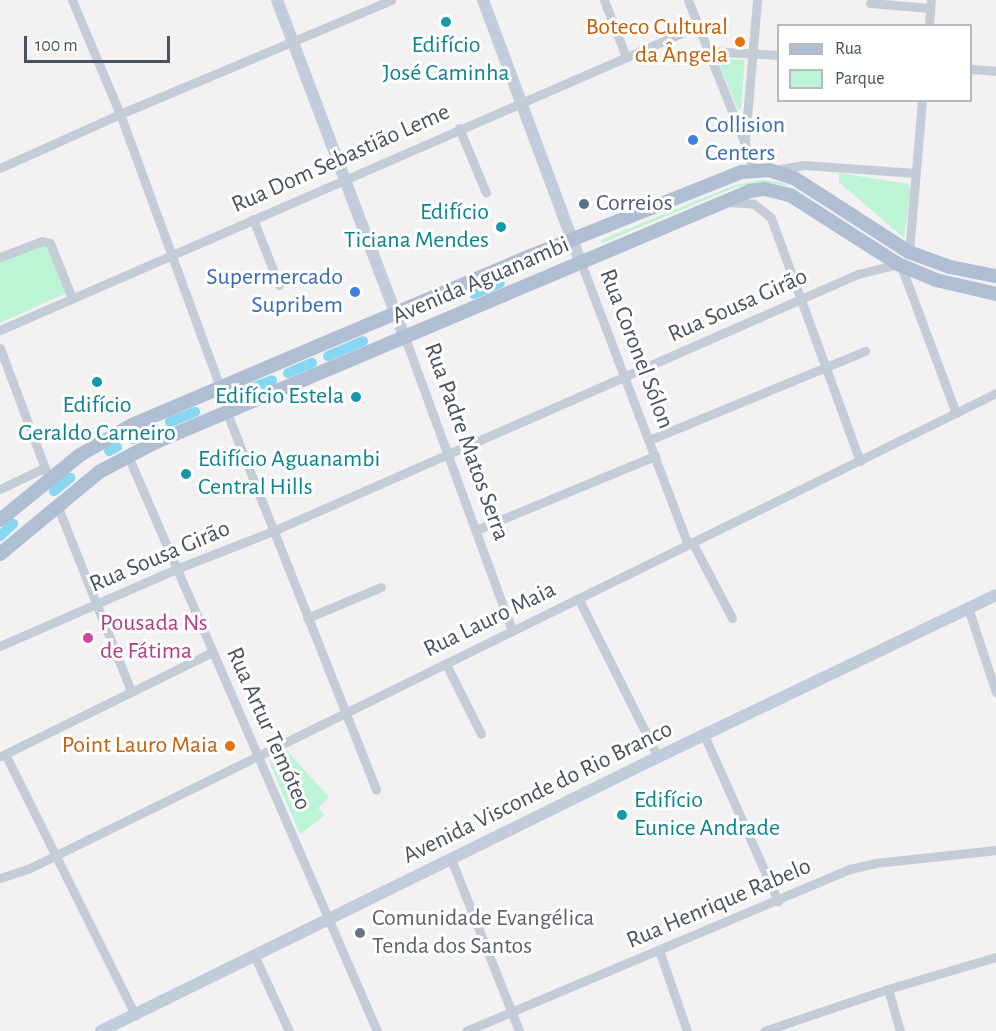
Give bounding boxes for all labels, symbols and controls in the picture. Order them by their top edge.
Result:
place label: Boteco Cultural da Ângela [586,14,728,70]
marker: Edifício José Caminha [439,15,453,29]
scale bar [27,24,172,62]
legend [777,24,972,102]
place label: Edifício José Caminha [383,32,509,88]
marker: Boteco Cultural da Ângela [733,35,747,49]
text: 100 m [35,37,78,55]
text: Rua [835,40,862,58]
text: Parque [835,70,884,88]
street label: Rua Dom Sebastião Leme [227,98,455,220]
place label: Collision Centers [705,112,785,168]
marker: Collision Centers [686,133,700,147]
place label: Correios [596,190,673,218]
marker: Correios [577,197,591,211]
place label: Edifício Ticiana Mendes [344,199,489,255]
marker: Edifício Ticiana Mendes [494,220,508,234]
street label: Avenida Aguanambi [388,231,574,331]
street label: Rua Sousa Girão [664,262,812,350]
place label: Supermercado Supribem [206,264,343,320]
street label: Rua Coronel Sólon [592,265,680,433]
marker: Supermercado Supribem [348,285,362,299]
street label: Rua Padre Matos Serra [417,339,515,545]
marker: Edifício Geraldo Carneiro [90,375,104,389]
place label: Edifício Estela [215,383,344,411]
marker: Edifício Estela [349,390,363,404]
place label: Edifício Geraldo Carneiro [18,392,176,448]
place label: Edifício Aguanambi Central Hills [198,446,380,502]
marker: Edifício Aguanambi Central Hills [179,467,193,481]
street label: Rua Sousa Girão [86,515,234,599]
street label: Rua Lauro Maia [419,576,561,664]
place label: Pousada Ns de Fátima [100,610,208,666]
marker: Pousada Ns de Fátima [81,631,95,645]
street label: Rua Artur Temóteo [219,643,317,815]
street label: Avenida Visconde do Rio Branco [399,715,677,871]
place label: Point Lauro Maia [62,732,218,760]
marker: Point Lauro Maia [223,739,237,753]
place label: Edifício Eunice Andrade [634,787,780,843]
marker: Edifício Eunice Andrade [615,808,629,822]
street label: Rua Henrique Rabelo [623,852,815,956]
place label: Comunidade Evangélica Tenda dos Santos [372,905,594,961]
marker: Comunidade Evangélica Tenda dos Santos [353,926,367,940]

